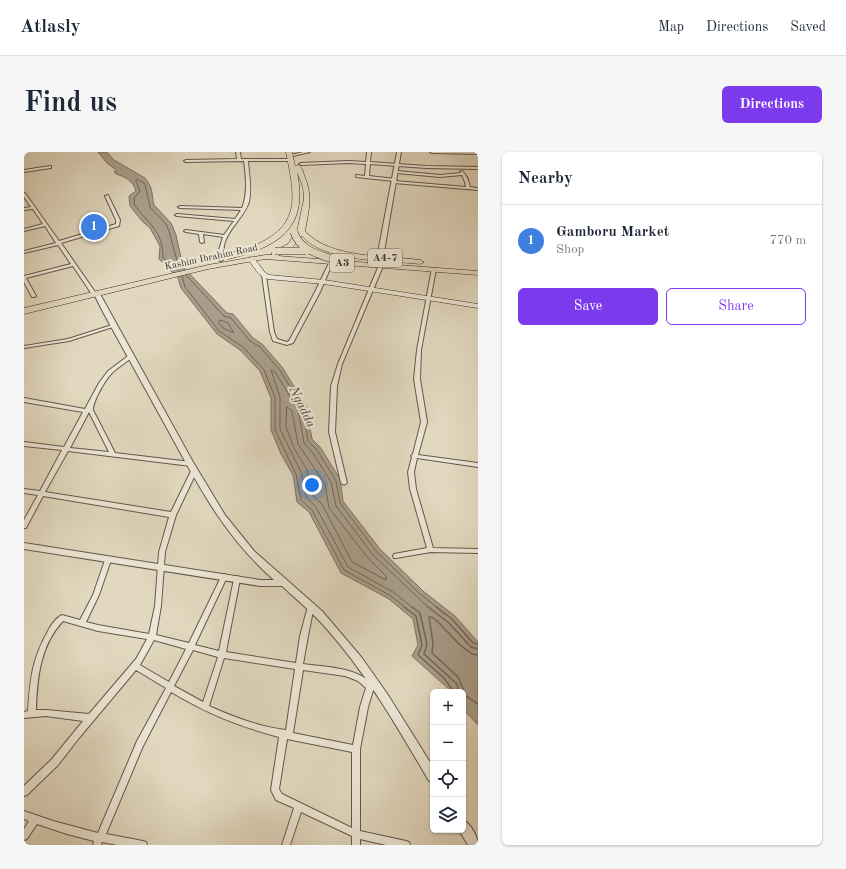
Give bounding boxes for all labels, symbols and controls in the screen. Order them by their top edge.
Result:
text: Atlasly [20,18,81,37]
text: Map [658,20,684,34]
text: Directions [706,20,768,34]
text: Saved [790,20,826,34]
button: Directions [722,86,822,123]
text: Find us [24,90,117,118]
text: Nearby [518,170,573,187]
pin: 1 [81,212,107,242]
text: Gamboru Market [556,225,669,240]
text: 1 [527,234,535,247]
text: 770 m [769,234,806,247]
street label: Kashim Ibrahim Road [164,242,258,272]
text: Shop [556,243,584,256]
road number: A4-7 [368,249,402,267]
road number: A3 [330,254,354,272]
button: Save [518,288,658,325]
button: Share [666,288,806,325]
water label: Ngadda [286,383,318,430]
your location [302,475,322,495]
map controls [430,689,466,833]
button: + [430,689,466,725]
button: − [430,725,466,761]
button: locate [430,761,466,797]
button: layers [430,797,466,833]

